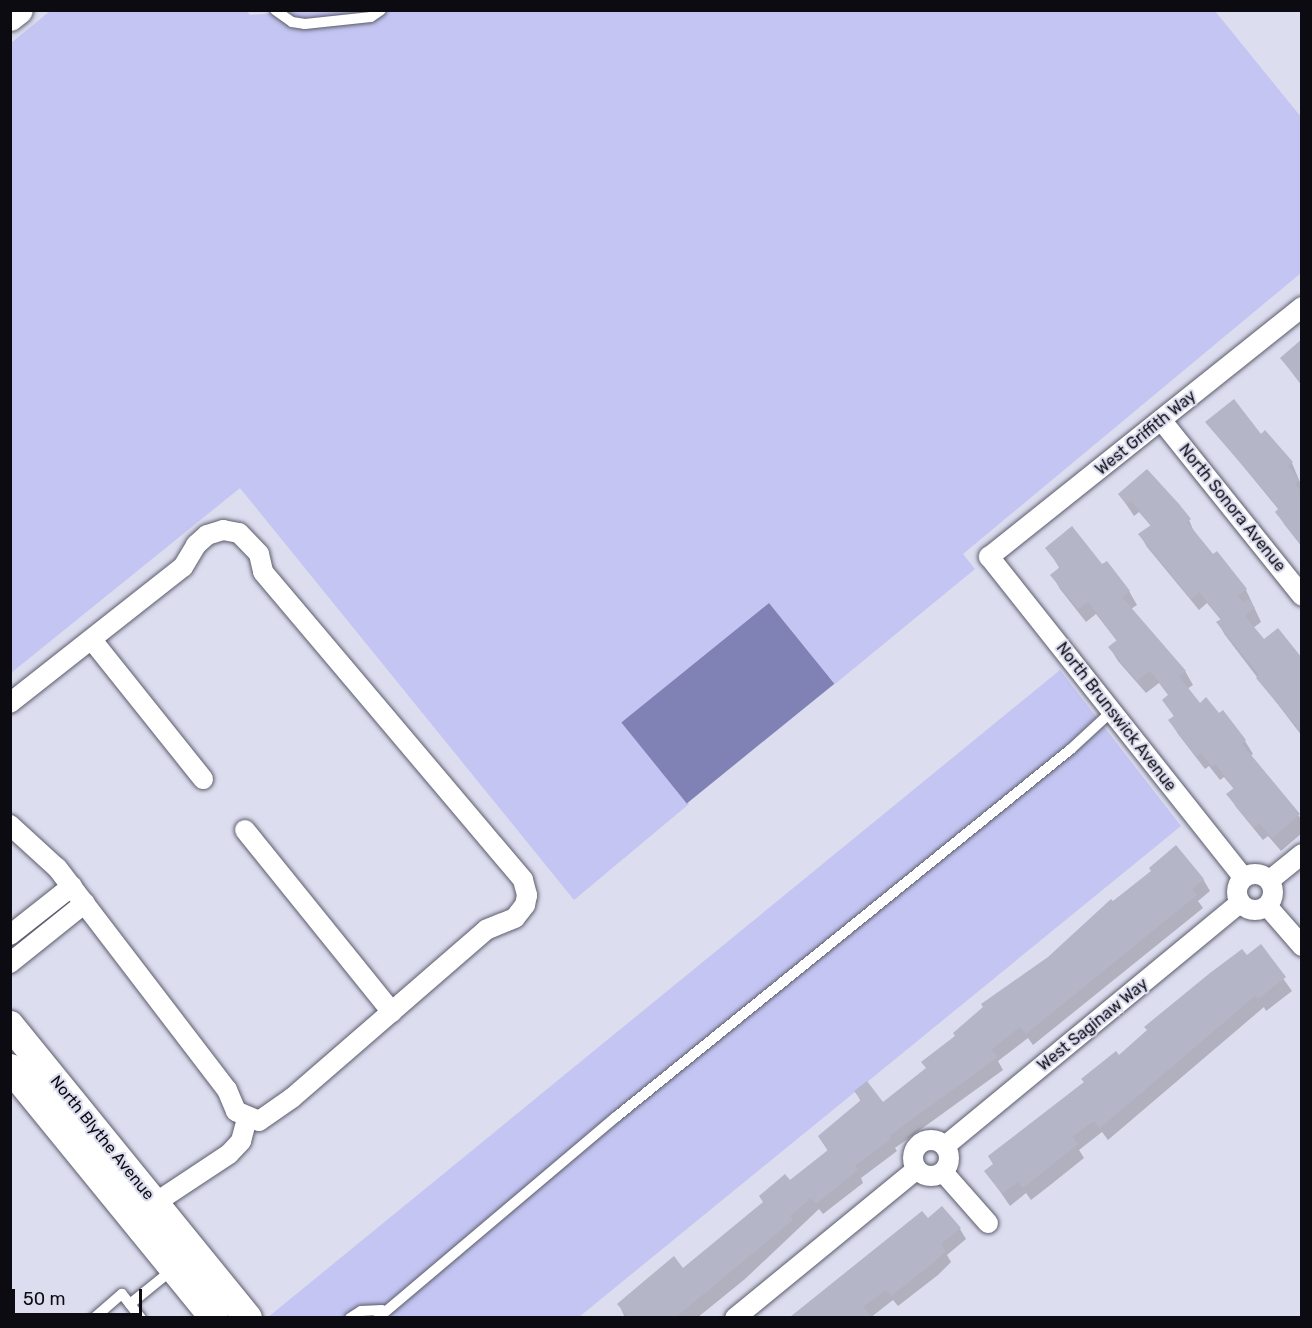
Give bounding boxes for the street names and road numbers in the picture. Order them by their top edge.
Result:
street label: West Griffith Way [1092,386,1200,480]
street label: North Sonora Avenue [1174,440,1290,576]
street label: North Brunswick Avenue [1052,639,1180,795]
street label: West Saginaw Way [1034,974,1152,1076]
street label: North Blythe Avenue [46,1072,158,1204]

